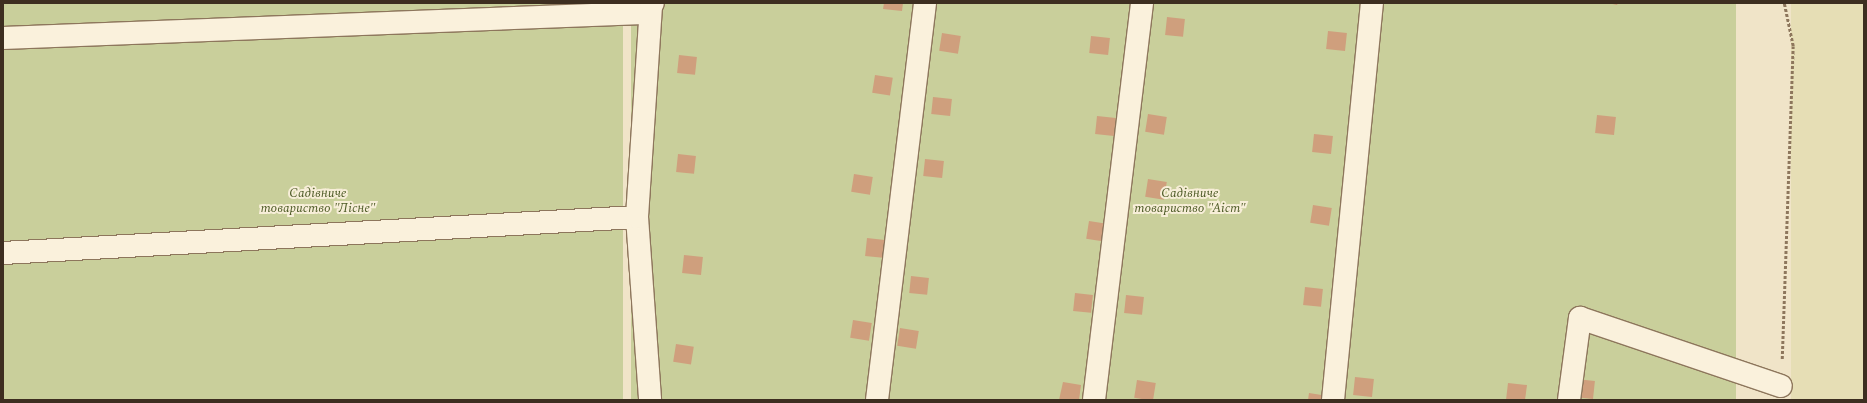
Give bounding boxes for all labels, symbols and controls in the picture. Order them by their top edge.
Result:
park label: Садівниче товариство "Лісне" [261,186,375,217]
park label: Садівниче товариство "Аіст" [1135,186,1245,217]

